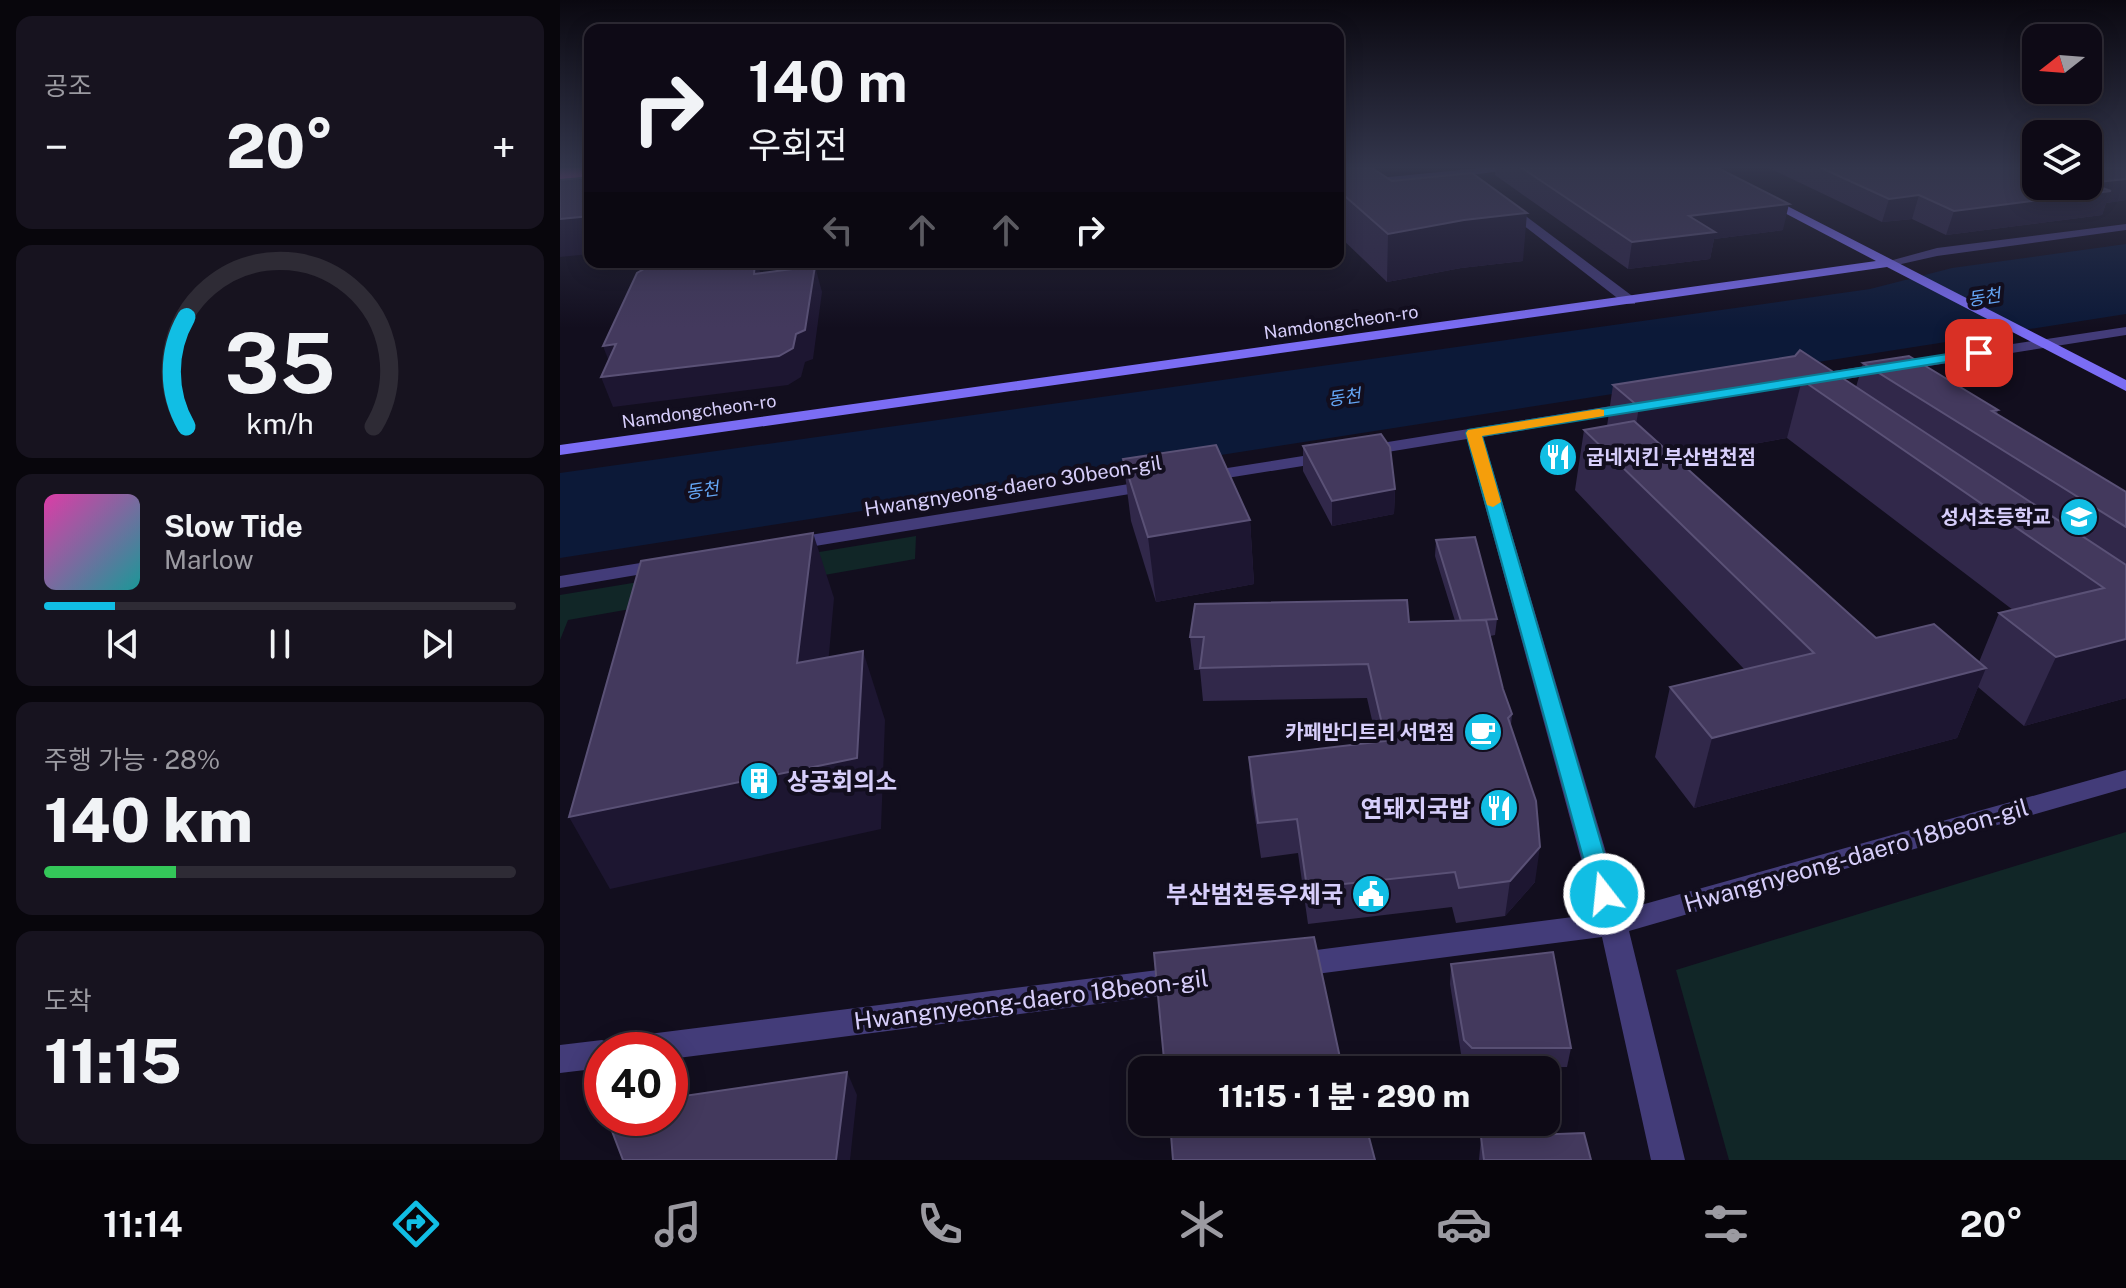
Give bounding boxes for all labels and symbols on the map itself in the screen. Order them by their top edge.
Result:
north arrow [2022,24,2102,104]
water label: 동천 [1966,284,2004,310]
street label: Namdongcheon-ro [1262,301,1420,343]
pin [1945,319,2013,387]
water label: 동천 [1326,384,1364,410]
street label: Namdongcheon-ro [620,390,778,432]
restaurant icon: 굽네치킨 부산범천점 [1537,436,1579,478]
place label: 굽네치킨 부산범천점 [1586,445,1756,469]
street label: Hwangnyeong-daero 30beon-gil [863,451,1163,521]
water label: 동천 [684,477,722,503]
school or university icon: 성서초등학교 [2058,496,2100,538]
place label: 성서초등학교 [1941,505,2051,529]
cafe icon: 카페반디트리 서면점 [1462,711,1504,753]
place label: 카페반디트리 서면점 [1285,720,1455,744]
building icon: 상공회의소 [738,760,780,802]
place label: 상공회의소 [787,767,897,795]
restaurant icon: 연돼지국밥 [1478,787,1520,829]
street label: Hwangnyeong-daero 18beon-gil [1681,792,2031,918]
place label: 연돼지국밥 [1361,794,1471,822]
position arrow [1562,852,1646,936]
public building icon: 부산범천동우체국 [1350,873,1392,915]
place label: 부산범천동우체국 [1166,880,1343,908]
street label: Hwangnyeong-daero 18beon-gil [852,963,1210,1035]
speed limit sign: 40 [584,1032,688,1136]

